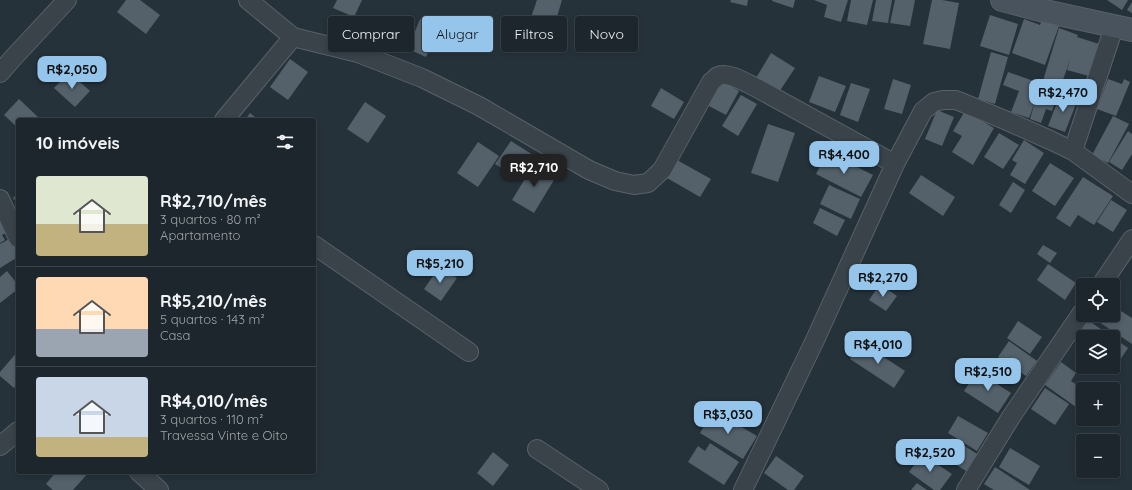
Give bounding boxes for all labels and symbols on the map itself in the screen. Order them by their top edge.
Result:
pin: R$2,050 [35,56,109,90]
pin: R$2,470 [1026,79,1100,113]
pin: R$4,400 [807,141,881,175]
pin: R$2,710 [497,154,571,188]
pin: R$5,210 [403,250,477,284]
pin: R$2,270 [846,264,920,298]
pin: R$4,010 [841,331,915,365]
pin: R$2,510 [951,358,1025,392]
pin: R$3,030 [691,401,765,435]
pin: R$2,520 [893,439,967,473]

